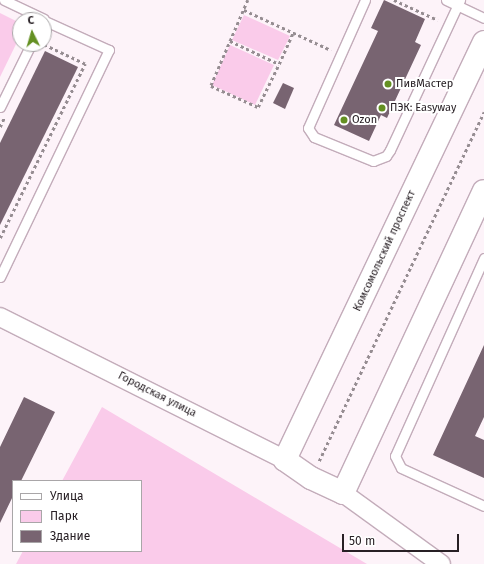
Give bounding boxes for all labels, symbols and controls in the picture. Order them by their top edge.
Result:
north arrow [12,12,52,52]
text: С [27,14,35,27]
place label: ПивМастер [396,77,453,91]
marker: ПивМастер [383,79,393,89]
place label: ПЭК: Easyway [390,101,456,115]
marker: ПЭК: Easyway [377,103,387,113]
place label: Ozon [352,113,377,127]
marker: Ozon [339,115,349,125]
street label: Комсомольский проспект [351,188,419,314]
street label: Городская улица [116,370,198,420]
legend [12,480,142,552]
text: Улица [50,489,84,503]
text: Парк [50,509,78,523]
scale bar [344,526,461,552]
text: Здание [50,529,90,543]
text: 50 m [349,534,375,548]

